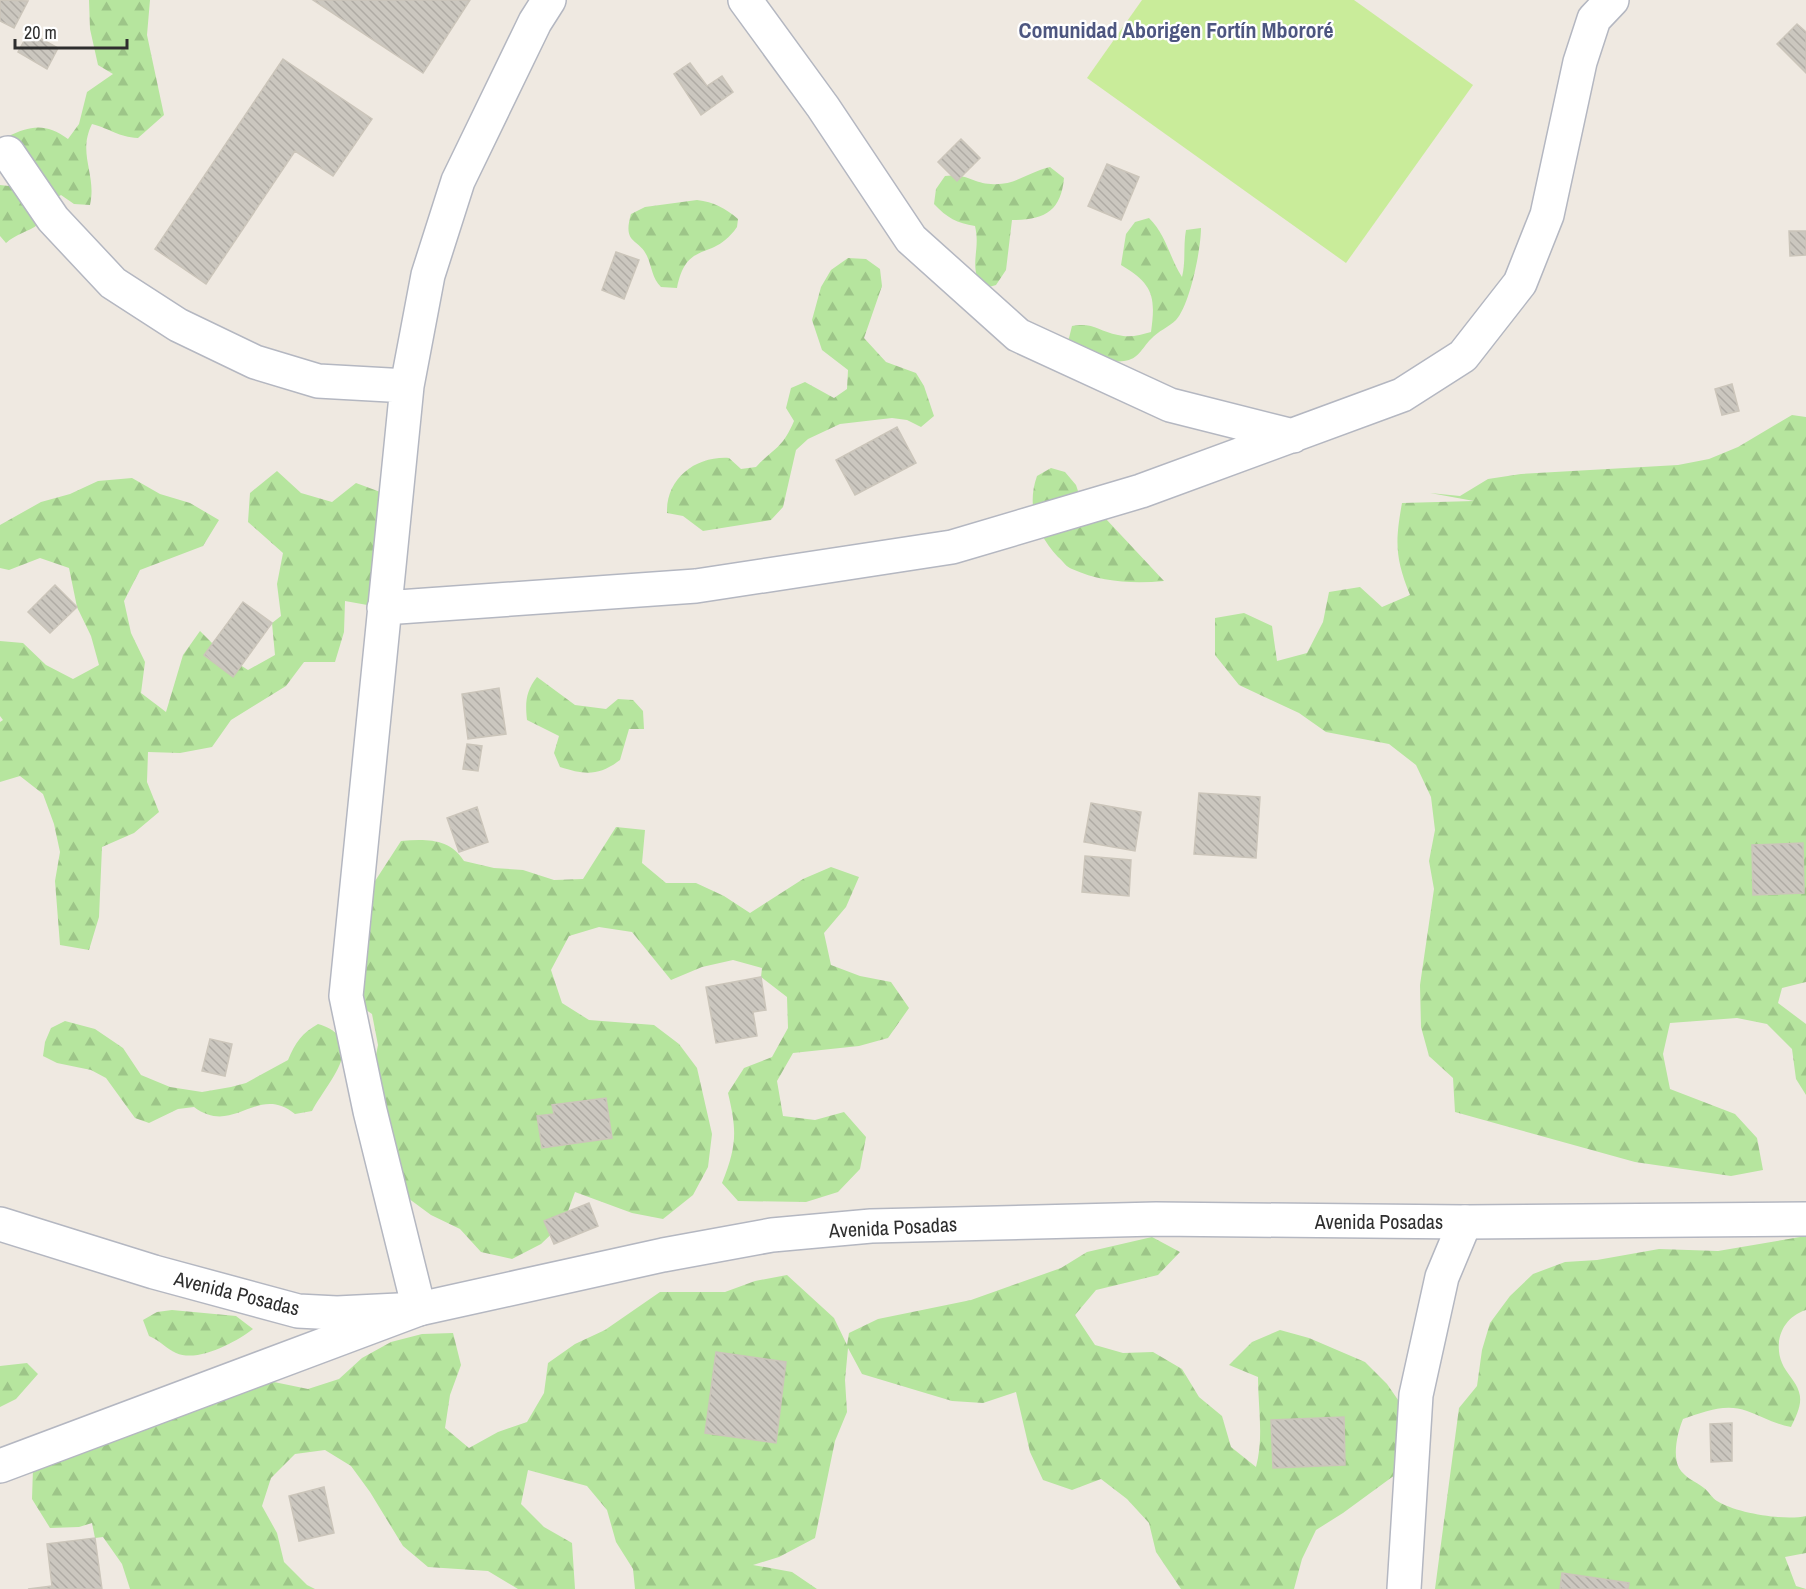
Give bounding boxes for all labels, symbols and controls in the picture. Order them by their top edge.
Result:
scale bar [15,12,128,50]
district label: Comunidad Aborigen Fortín Mbororé [1018,15,1334,45]
text: 20 m [24,20,57,45]
street label: Avenida Posadas [1314,1208,1443,1235]
street label: Avenida Posadas [827,1210,958,1244]
street label: Avenida Posadas [171,1264,303,1322]

